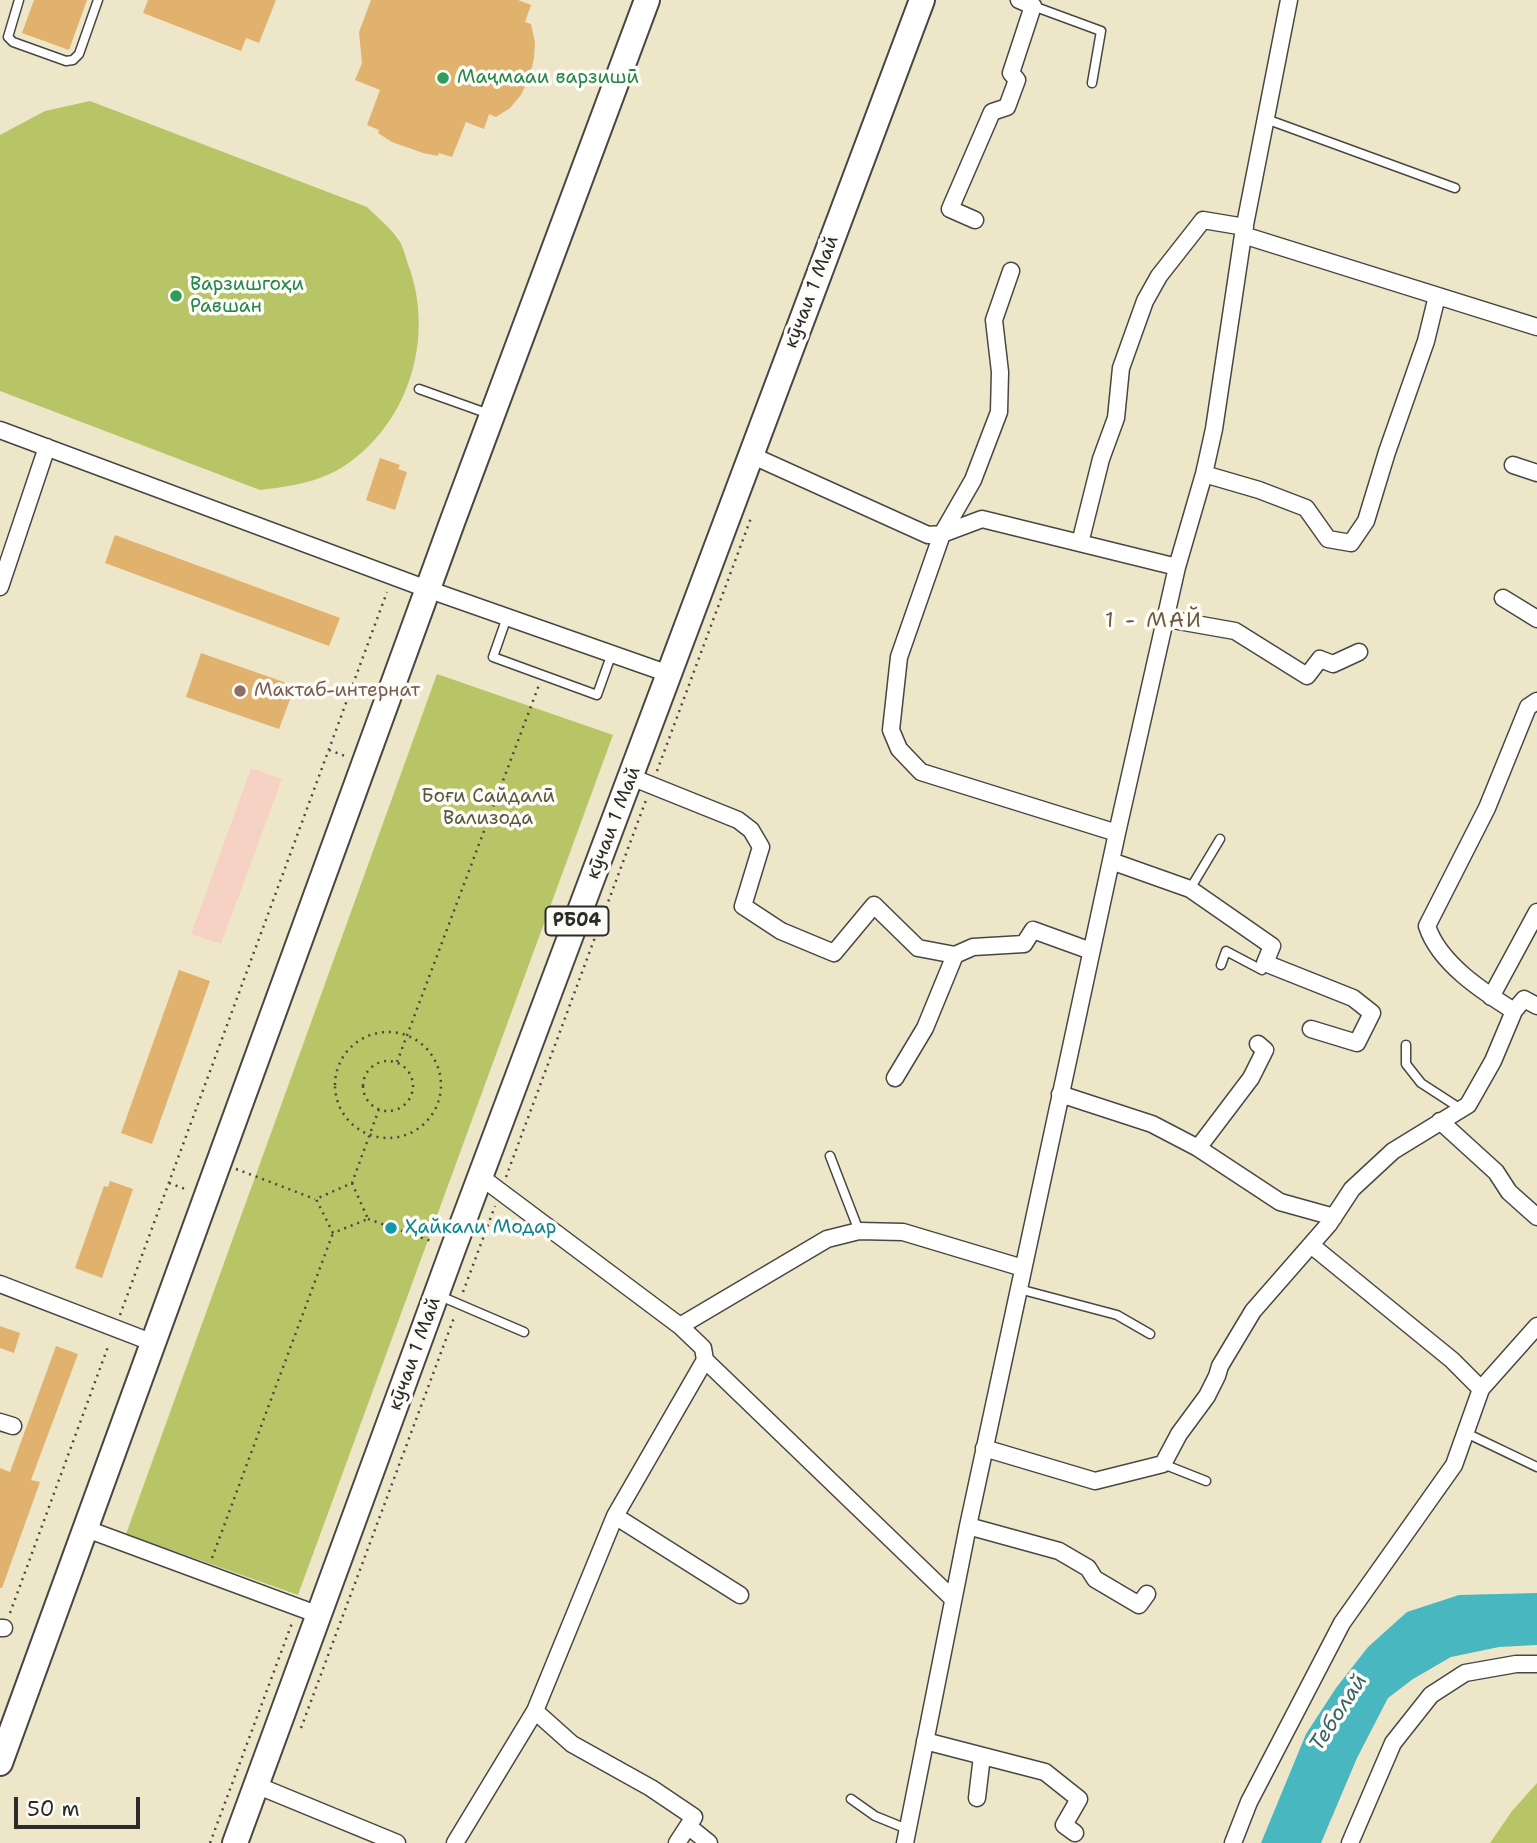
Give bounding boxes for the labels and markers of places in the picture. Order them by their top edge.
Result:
place label: Маҷмааи варзишӣ [457,67,639,89]
marker: Маҷмааи варзишӣ [435,70,451,86]
place label: Варзишгоҳи Равшан [190,274,304,318]
marker: Варзишгоҳи Равшан [168,288,184,304]
place label: Мактаб-интернат [254,680,420,702]
marker: Мактаб-интернат [232,683,248,699]
place label: Ҳайкали Модар [405,1217,557,1239]
marker: Ҳайкали Модар [383,1220,399,1236]

